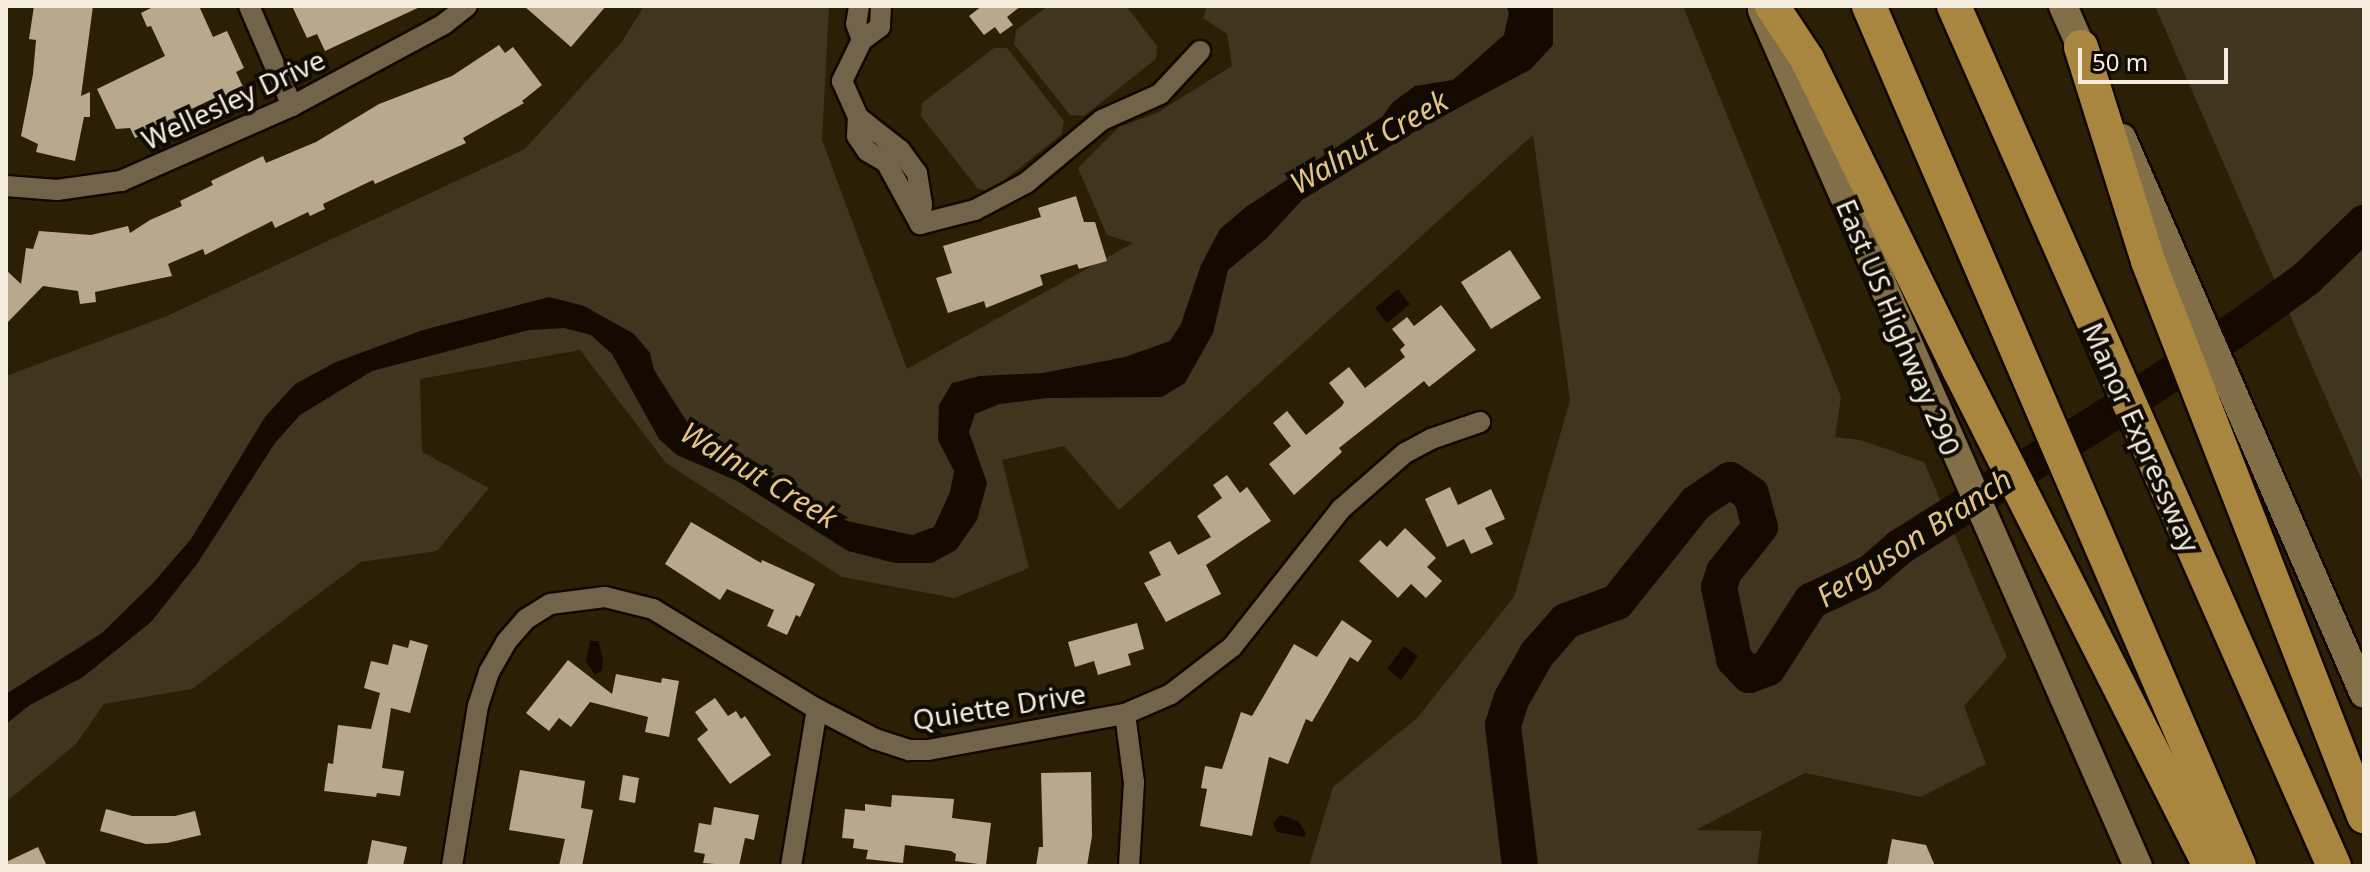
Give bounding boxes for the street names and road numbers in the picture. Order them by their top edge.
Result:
street label: Wellesley Drive [136,42,330,156]
street label: East US Highway 290 [1830,194,1968,460]
street label: Manor Expressway [2076,317,2208,557]
street label: Quiette Drive [910,676,1088,736]

